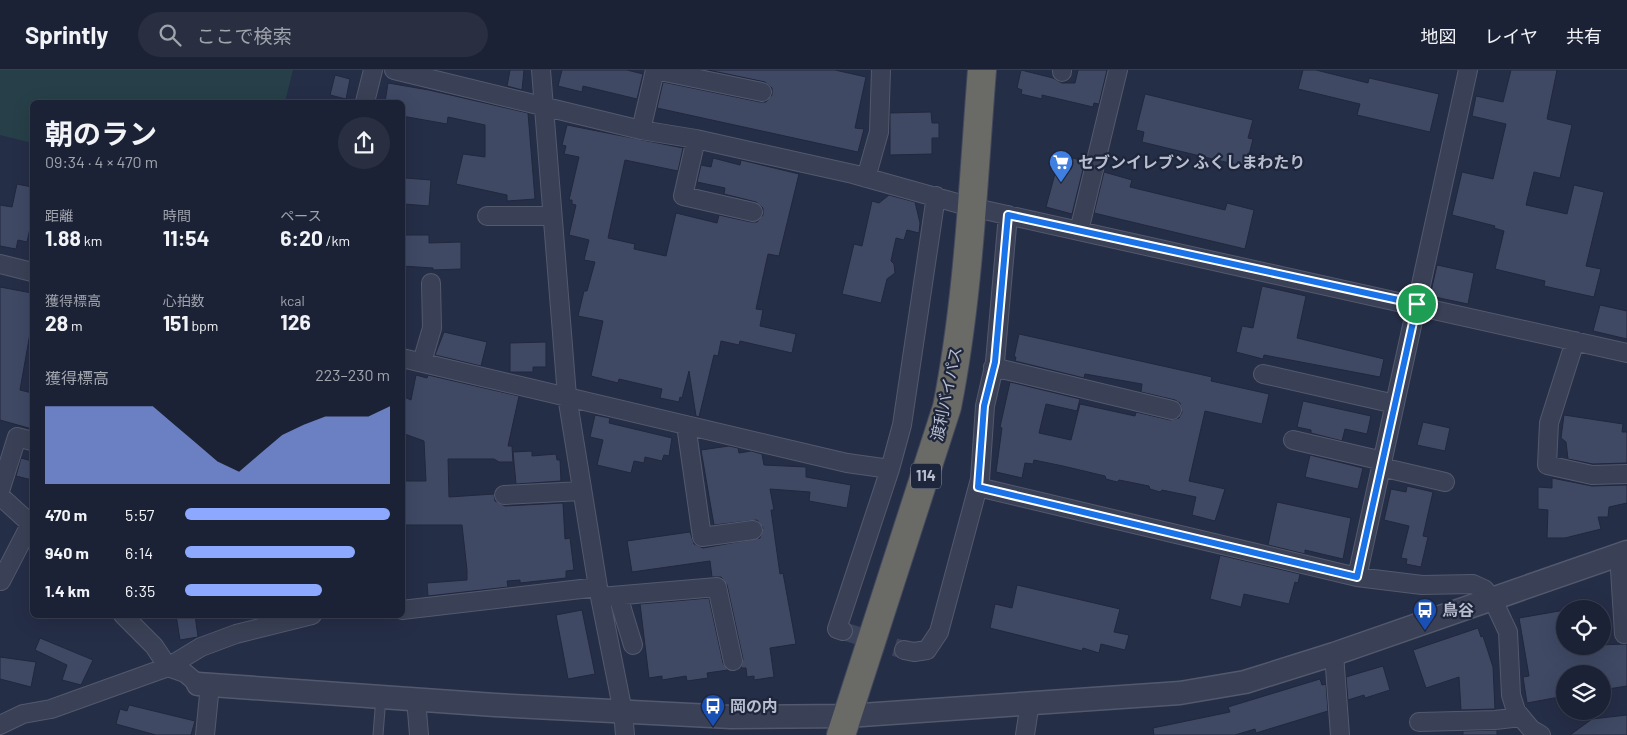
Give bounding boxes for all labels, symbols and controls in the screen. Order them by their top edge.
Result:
search box [138,12,488,57]
text: Sprintly [25,20,108,49]
icon: search [156,21,184,49]
text: ここで検索 [196,24,291,47]
text: 地図 [1421,25,1457,47]
text: レイヤ [1485,25,1538,47]
text: 共有 [1566,25,1602,47]
text: 朝のラン [45,116,157,150]
button: share [338,117,390,169]
supermarket icon: セブンイレブン ふくしまわたり [1048,149,1074,183]
text: 09:34 · 4 × 470 m [45,152,158,171]
place label: セブンイレブン ふくしまわたり [1078,152,1305,171]
text: 距離 [45,207,73,224]
text: 時間 [163,207,191,224]
text: ペース [280,207,322,224]
text: 1.88 [45,225,81,250]
text: 11:54 [163,225,209,250]
text: 6:20 [280,225,323,250]
text: km [81,232,102,249]
text: /km [323,232,350,249]
pin [1396,283,1438,325]
icon: arrive [1403,290,1431,318]
text: 獲得標高 [45,292,101,309]
text: 心拍数 [163,292,205,309]
text: kcal [280,292,305,309]
text: 126 [280,309,311,334]
text: 28 [45,310,68,335]
text: 151 [163,310,189,335]
text: m [68,317,83,334]
text: bpm [189,317,218,334]
street label: 渡利バイパス [926,345,965,443]
text: 223–230 m [315,365,390,384]
text: 獲得標高 [45,368,109,387]
road number: 114 [911,464,941,488]
text: 470 m [45,505,87,524]
text: 5:57 [125,505,154,524]
text: 940 m [45,543,89,562]
text: 6:14 [125,543,153,562]
text: 1.4 km [45,581,90,600]
text: 6:35 [125,581,155,600]
bus stop icon: 鳥谷 [1412,597,1438,631]
place label: 鳥谷 [1442,600,1474,619]
map controls [1556,600,1611,720]
button: locate [1556,600,1611,655]
button: layers [1556,665,1611,720]
bus stop icon: 岡の内 [700,693,726,727]
place label: 岡の内 [730,696,778,715]

